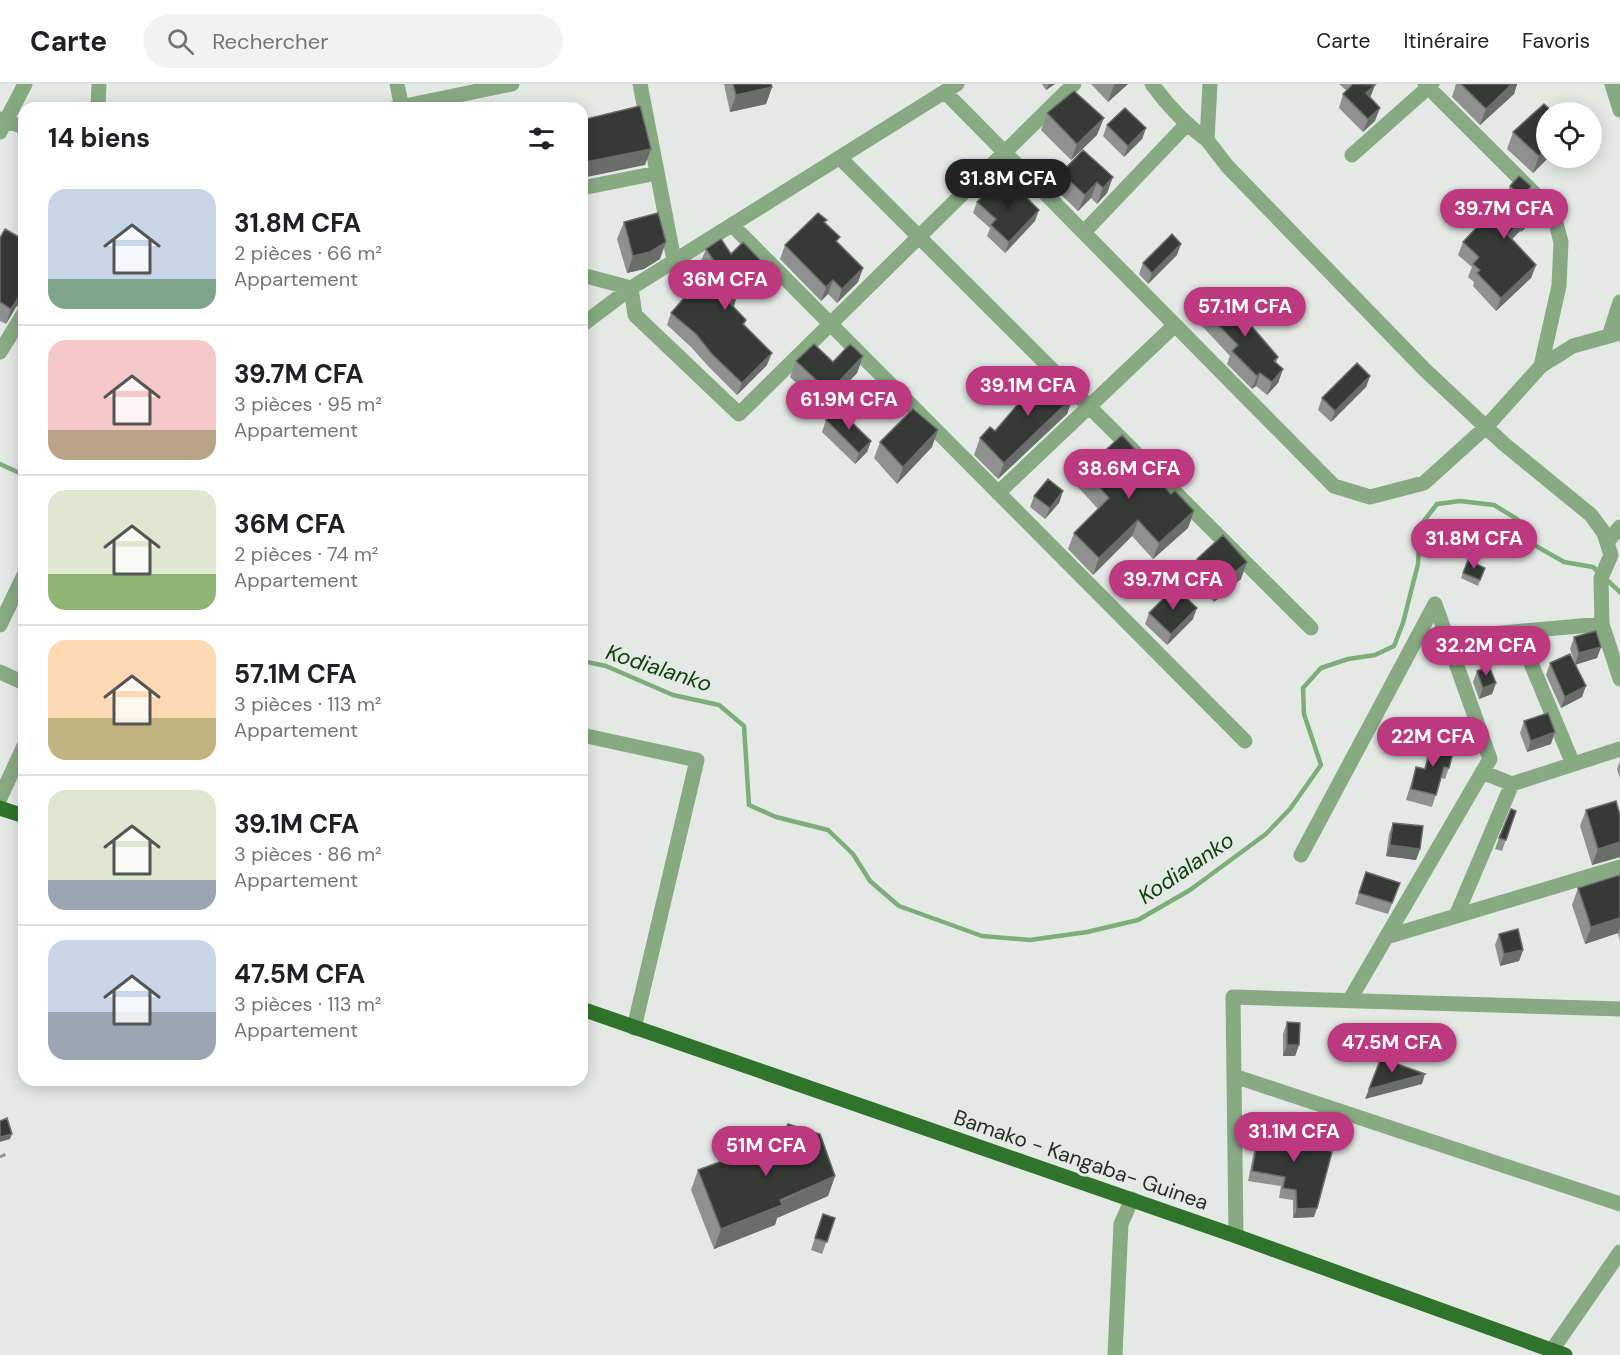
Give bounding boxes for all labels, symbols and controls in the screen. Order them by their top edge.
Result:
search box [143,14,563,68]
text: Carte [30,23,107,60]
icon: search [164,25,197,58]
text: Rechercher [212,27,328,56]
text: Carte [1316,27,1370,55]
text: Itinéraire [1403,27,1489,55]
text: Favoris [1522,27,1590,55]
map controls [1536,102,1602,168]
button: locate [1536,102,1602,168]
text: 14 biens [48,121,150,155]
icon: filters [525,122,558,155]
pin: 31.8M CFA [939,159,1077,210]
text: 31.8M CFA [959,165,1057,191]
pin: 39.7M CFA [1435,189,1573,240]
text: 39.7M CFA [1454,195,1554,221]
text: 31.8M CFA [234,206,361,240]
icon: home [96,213,168,285]
text: 2 pièces · 66 m² [234,240,382,266]
pin: 36M CFA [670,260,780,311]
text: Appartement [234,266,358,292]
text: 36M CFA [682,266,768,292]
pin: 57.1M CFA [1176,287,1314,338]
text: 57.1M CFA [1198,293,1292,319]
text: 39.7M CFA [234,357,364,391]
icon: home [96,364,168,436]
pin: 39.1M CFA [959,366,1097,417]
text: 39.1M CFA [980,372,1076,398]
pin: 61.9M CFA [780,380,918,431]
text: 61.9M CFA [800,386,898,412]
text: 3 pièces · 95 m² [234,391,382,417]
text: Appartement [234,417,358,443]
pin: 38.6M CFA [1060,449,1198,500]
text: 38.6M CFA [1078,455,1180,481]
text: 36M CFA [234,507,345,541]
icon: home [96,514,168,586]
pin: 31.8M CFA [1405,519,1543,570]
text: 31.8M CFA [1425,525,1523,551]
text: 2 pièces · 74 m² [234,541,378,567]
pin: 39.7M CFA [1104,560,1242,611]
text: 39.7M CFA [1123,566,1223,592]
text: Appartement [234,567,358,593]
pin: 32.2M CFA [1417,626,1555,677]
text: 32.2M CFA [1435,632,1537,658]
water label: Kodialanko [602,637,716,699]
text: 57.1M CFA [234,657,357,691]
icon: home [96,664,168,736]
text: 3 pièces · 113 m² [234,691,381,717]
text: Appartement [234,717,358,743]
pin: 22M CFA [1378,717,1488,768]
text: 22M CFA [1391,723,1475,749]
text: 39.1M CFA [234,807,359,841]
icon: home [96,814,168,886]
water label: Kodialanko [1132,825,1240,911]
text: 3 pièces · 86 m² [234,841,382,867]
text: Appartement [234,867,358,893]
text: 47.5M CFA [234,957,365,991]
icon: home [96,964,168,1036]
text: 3 pièces · 113 m² [234,991,381,1017]
text: Appartement [234,1017,358,1043]
pin: 47.5M CFA [1323,1023,1461,1074]
text: 47.5M CFA [1342,1029,1442,1055]
street label: Bamako - Kangaba- Guinea [950,1103,1212,1217]
pin: 31.1M CFA [1225,1112,1363,1163]
text: 31.1M CFA [1248,1118,1340,1144]
pin: 51M CFA [711,1126,821,1177]
text: 51M CFA [726,1132,806,1158]

